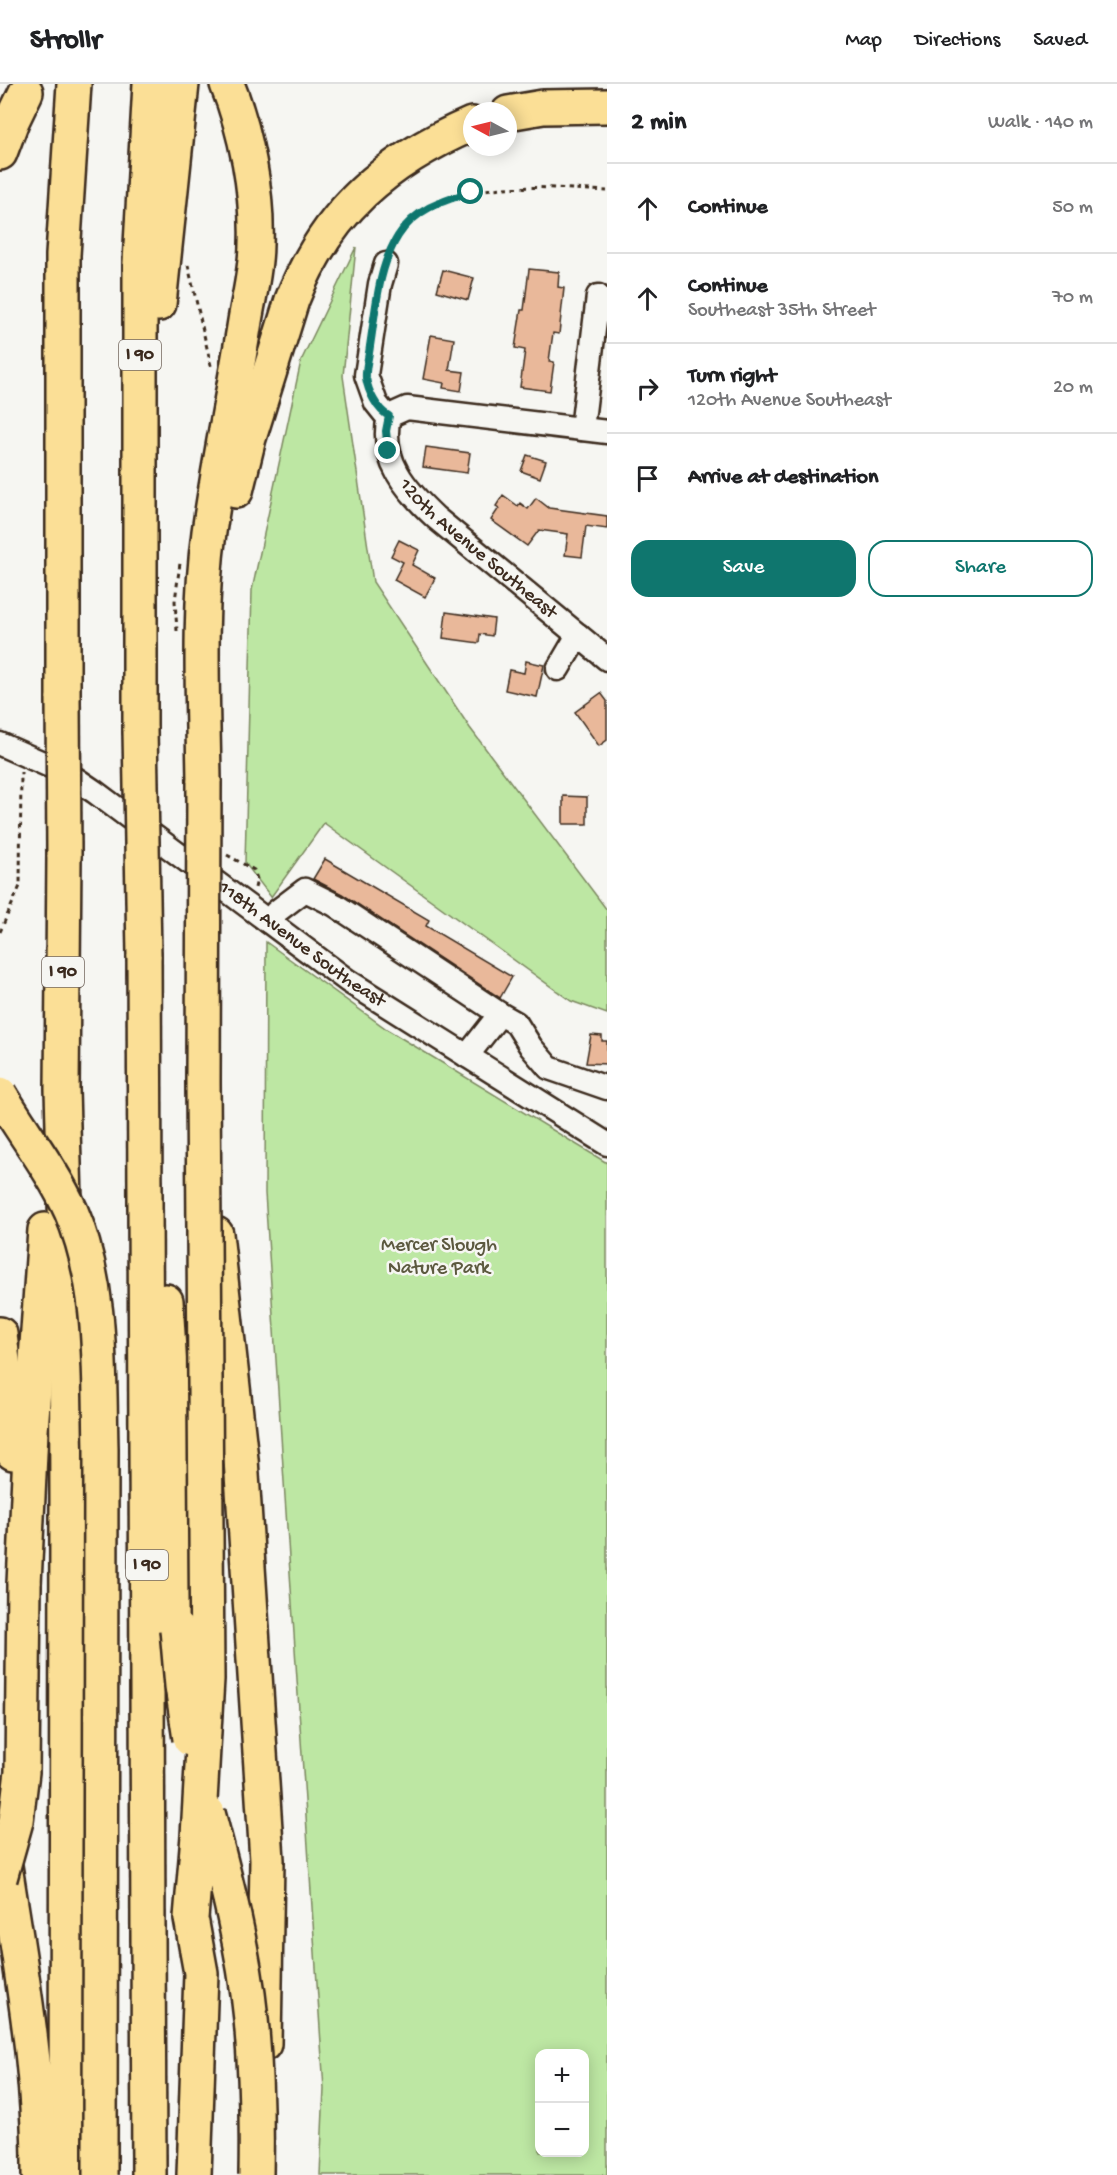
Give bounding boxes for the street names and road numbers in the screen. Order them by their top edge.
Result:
road number: I 90 [119,340,161,370]
street label: 120th Avenue Southeast [393,474,563,625]
street label: 118th Avenue Southeast [213,876,391,1014]
road number: I 90 [42,957,84,987]
road number: I 90 [126,1550,168,1580]

